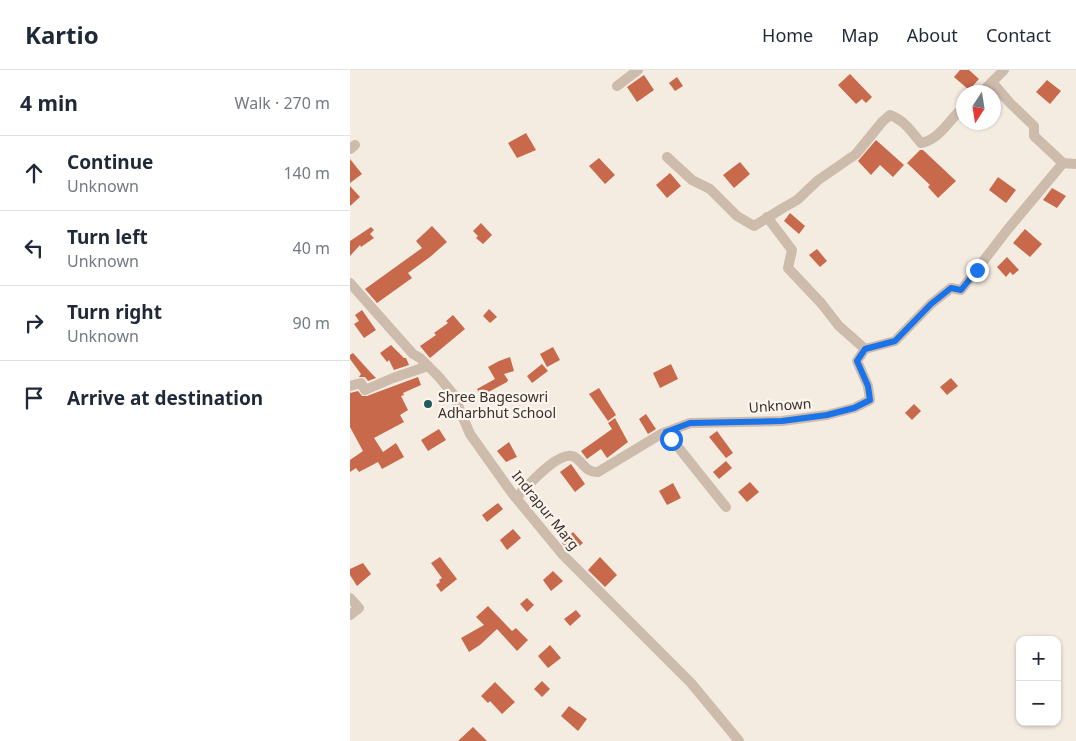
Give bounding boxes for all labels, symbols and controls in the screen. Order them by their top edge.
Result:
text: Kartio [25,18,99,51]
text: Home [762,23,813,47]
text: Map [841,23,879,47]
text: About [907,23,958,47]
text: Contact [986,23,1051,47]
north arrow [956,85,1001,130]
text: 4 min [20,89,78,117]
text: Walk · 270 m [235,92,330,114]
text: Continue [67,149,153,175]
icon: ahead [20,159,48,187]
text: 140 m [283,162,330,184]
text: Unknown [67,175,139,197]
text: Turn left [67,224,148,250]
icon: left [20,234,48,262]
text: 40 m [293,237,330,259]
text: Unknown [67,250,139,272]
route end [966,259,989,282]
text: Turn right [67,299,162,325]
icon: right [20,309,48,337]
text: 90 m [293,312,330,334]
text: Unknown [67,325,139,347]
icon: arrive [20,384,48,412]
text: Arrive at destination [67,385,263,411]
place label: Shree Bagesowri Adharbhut School [438,387,556,422]
street label: Unknown [748,393,812,417]
marker: Shree Bagesowri Adharbhut School [422,398,434,410]
route start [660,428,683,451]
street label: Indrapur Marg [508,466,584,554]
map controls [1016,636,1061,726]
button: + [1016,636,1061,681]
button: − [1016,681,1061,726]

